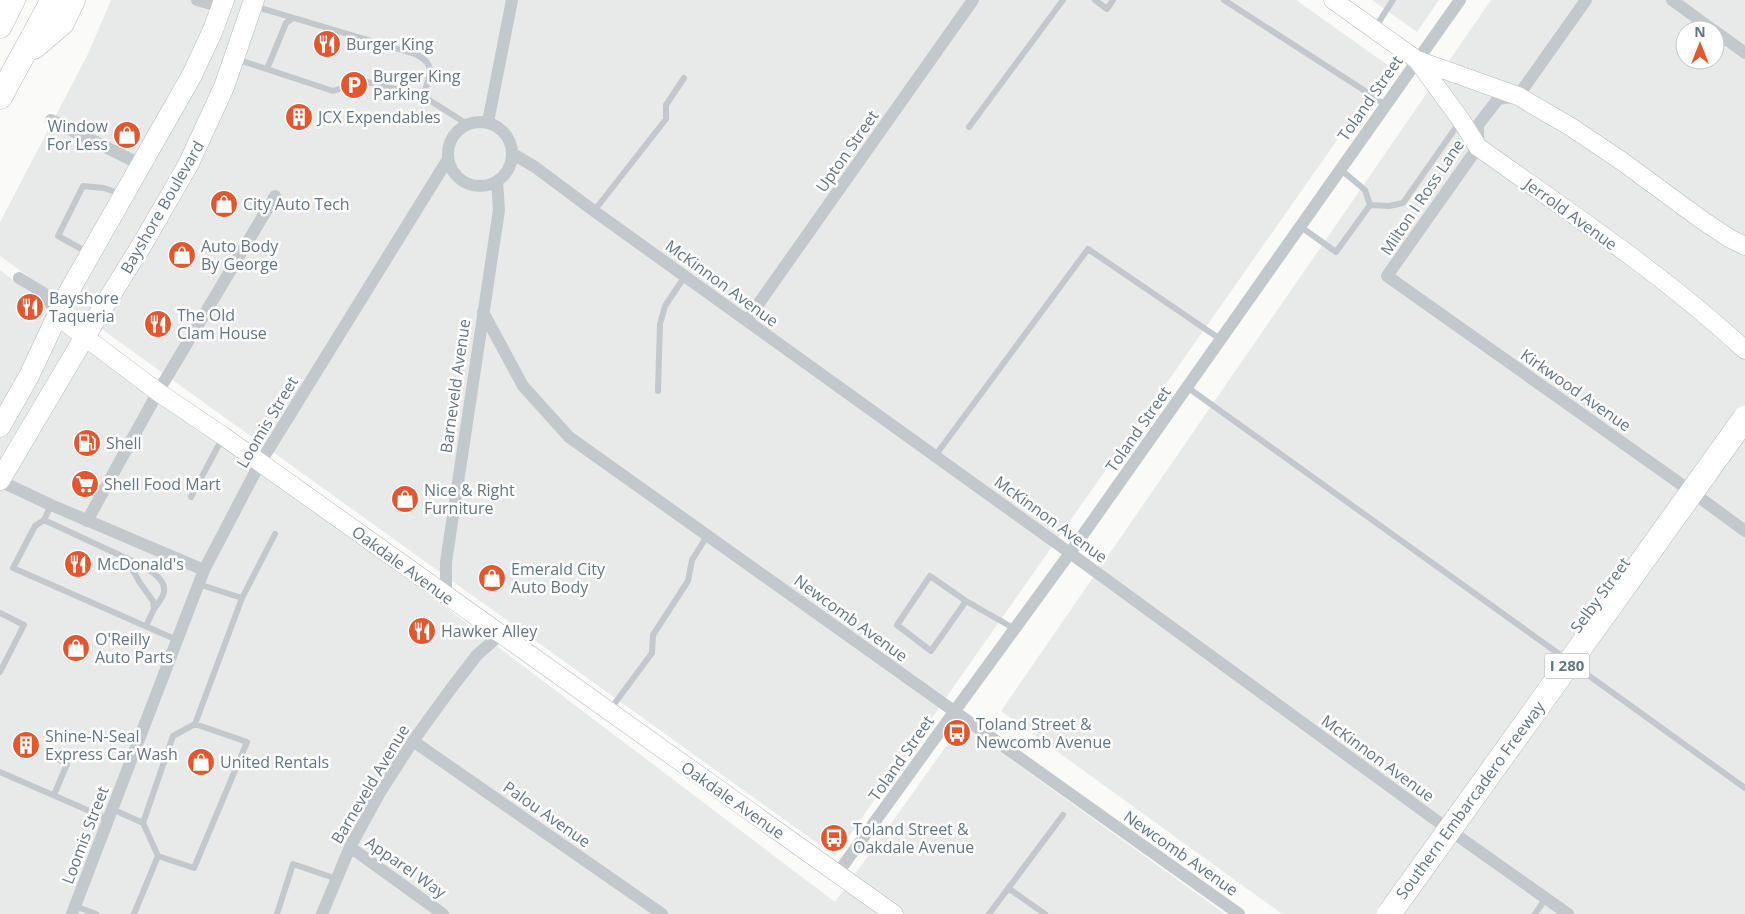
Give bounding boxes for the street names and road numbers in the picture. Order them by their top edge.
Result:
street label: Toland Street [1332,51,1408,145]
street label: Upton Street [811,105,884,196]
street label: Milton I Ross Lane [1375,135,1469,259]
street label: Bayshore Boulevard [115,137,209,277]
street label: Jerrold Avenue [1519,172,1622,255]
street label: McKinnon Avenue [661,234,783,332]
street label: Barneveld Avenue [435,318,475,454]
street label: Kirkwood Avenue [1516,344,1636,436]
street label: Loomis Street [231,372,303,472]
street label: Toland Street [1100,382,1176,476]
street label: McKinnon Avenue [990,470,1112,568]
street label: Oakdale Avenue [347,520,459,610]
street label: Selby Street [1565,553,1635,637]
street label: Newcomb Avenue [790,569,912,667]
road number: I 280 [1544,654,1590,678]
street label: Southern Embarcadero Freeway [1391,696,1550,903]
street label: McKinnon Avenue [1317,709,1439,807]
street label: Toland Street [863,711,939,805]
street label: Barneveld Avenue [326,720,414,848]
street label: Oakdale Avenue [677,756,789,844]
street label: Palou Avenue [499,776,595,852]
street label: Loomis Street [56,783,114,887]
street label: Newcomb Avenue [1119,805,1243,901]
street label: Apparel Way [361,831,452,904]

